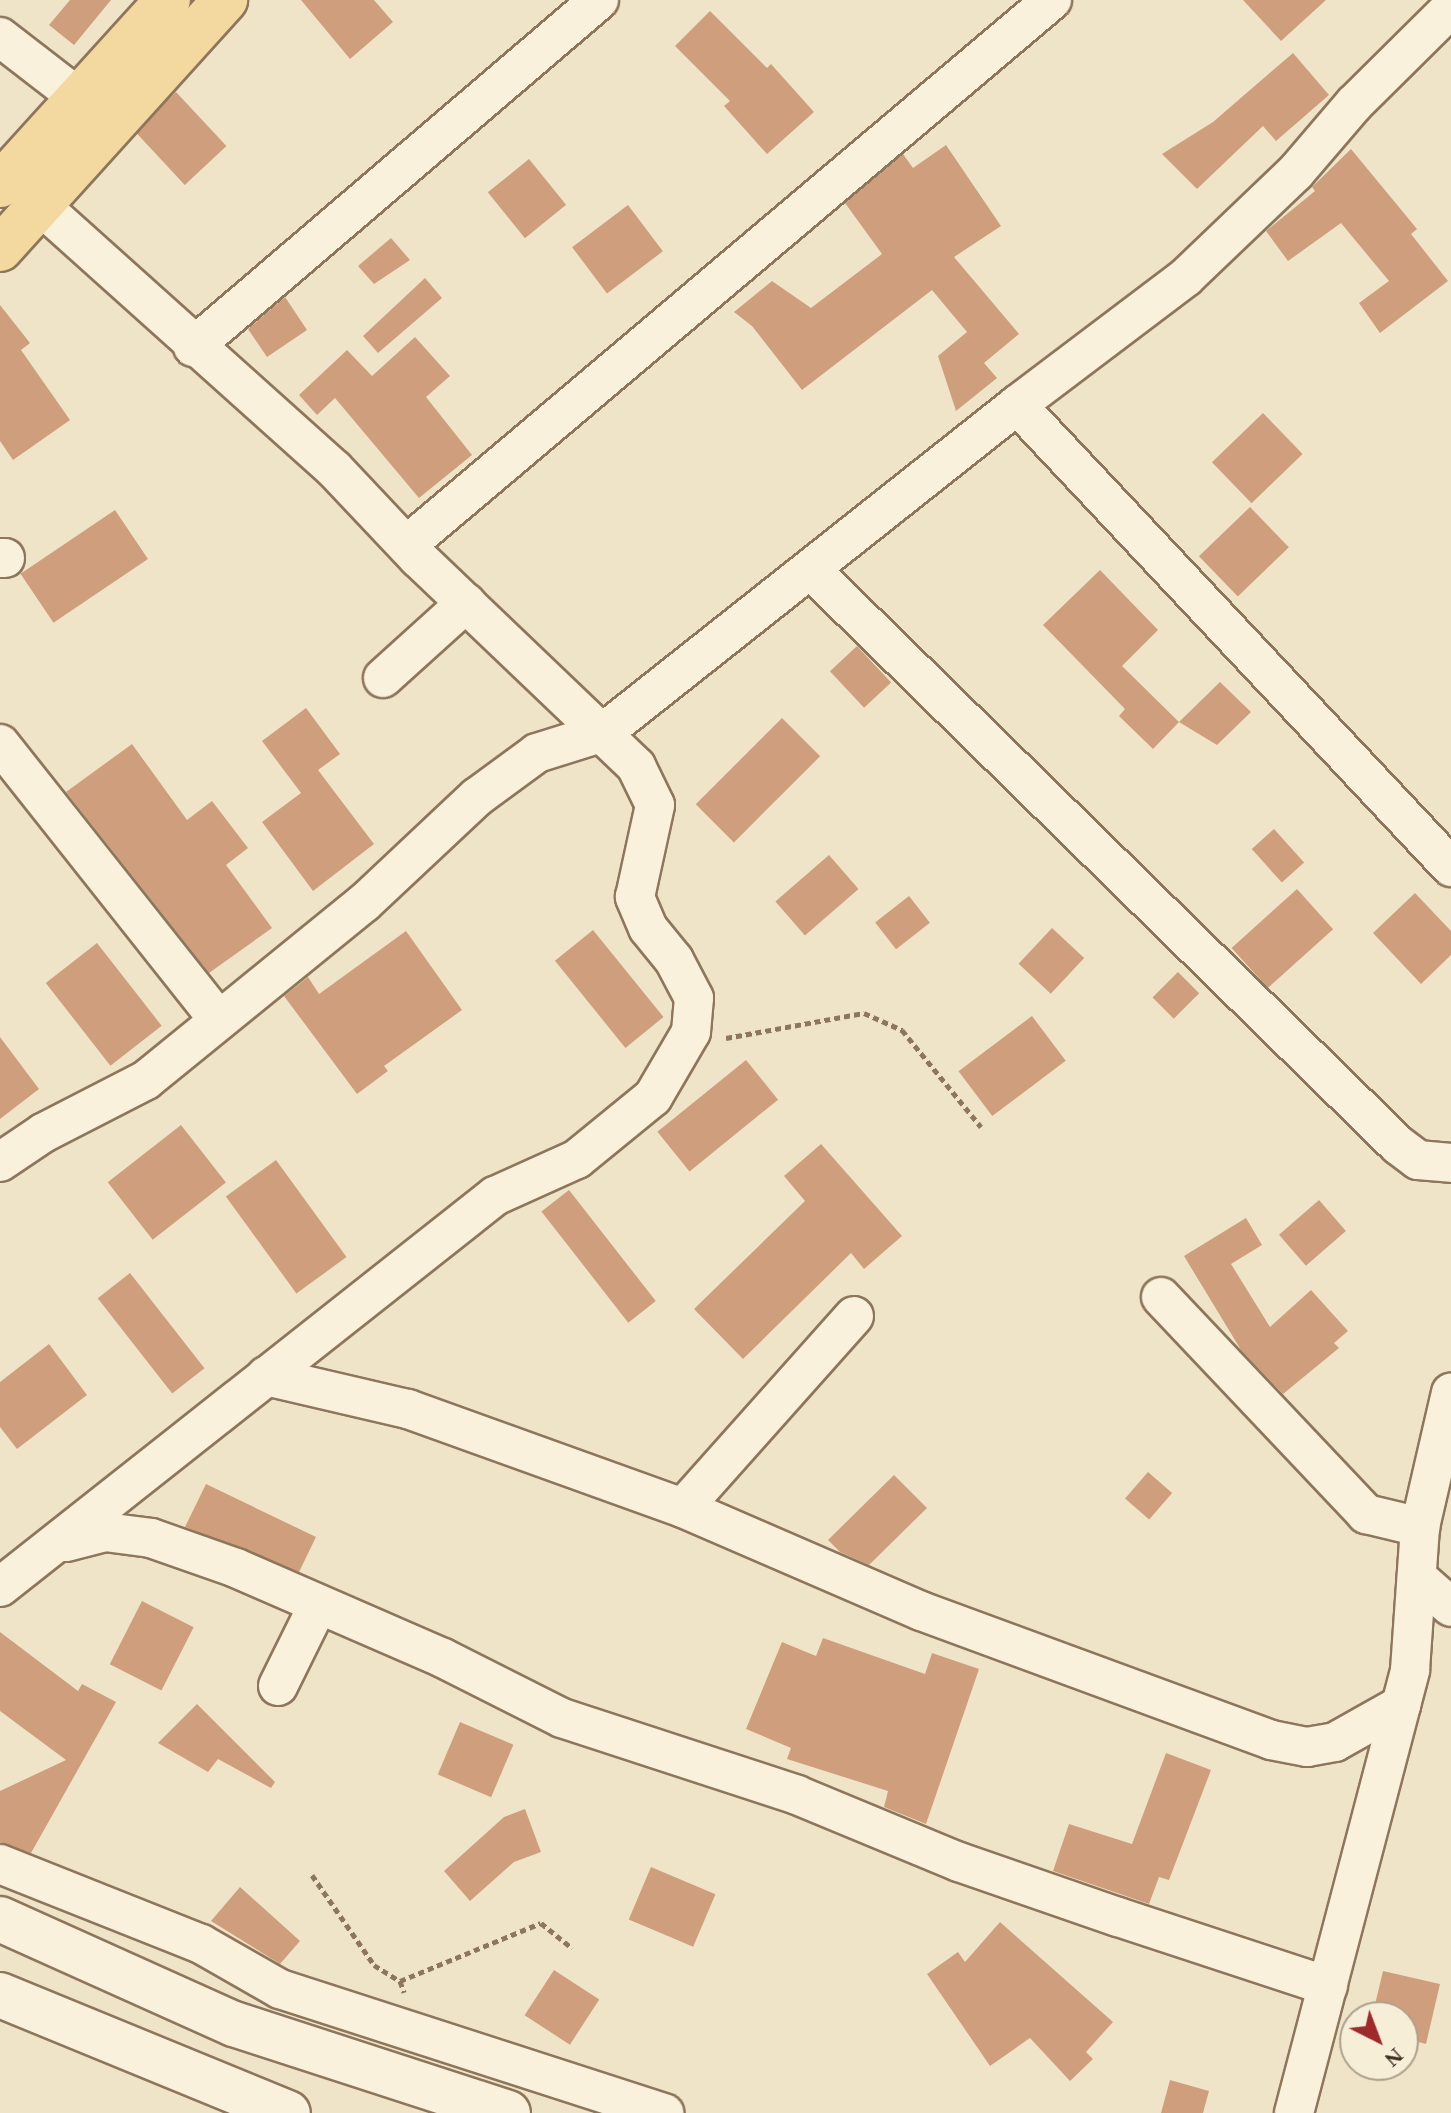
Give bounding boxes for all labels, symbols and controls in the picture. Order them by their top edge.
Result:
north arrow [1339,2001,1419,2081]
text: N [1380,2043,1408,2072]

